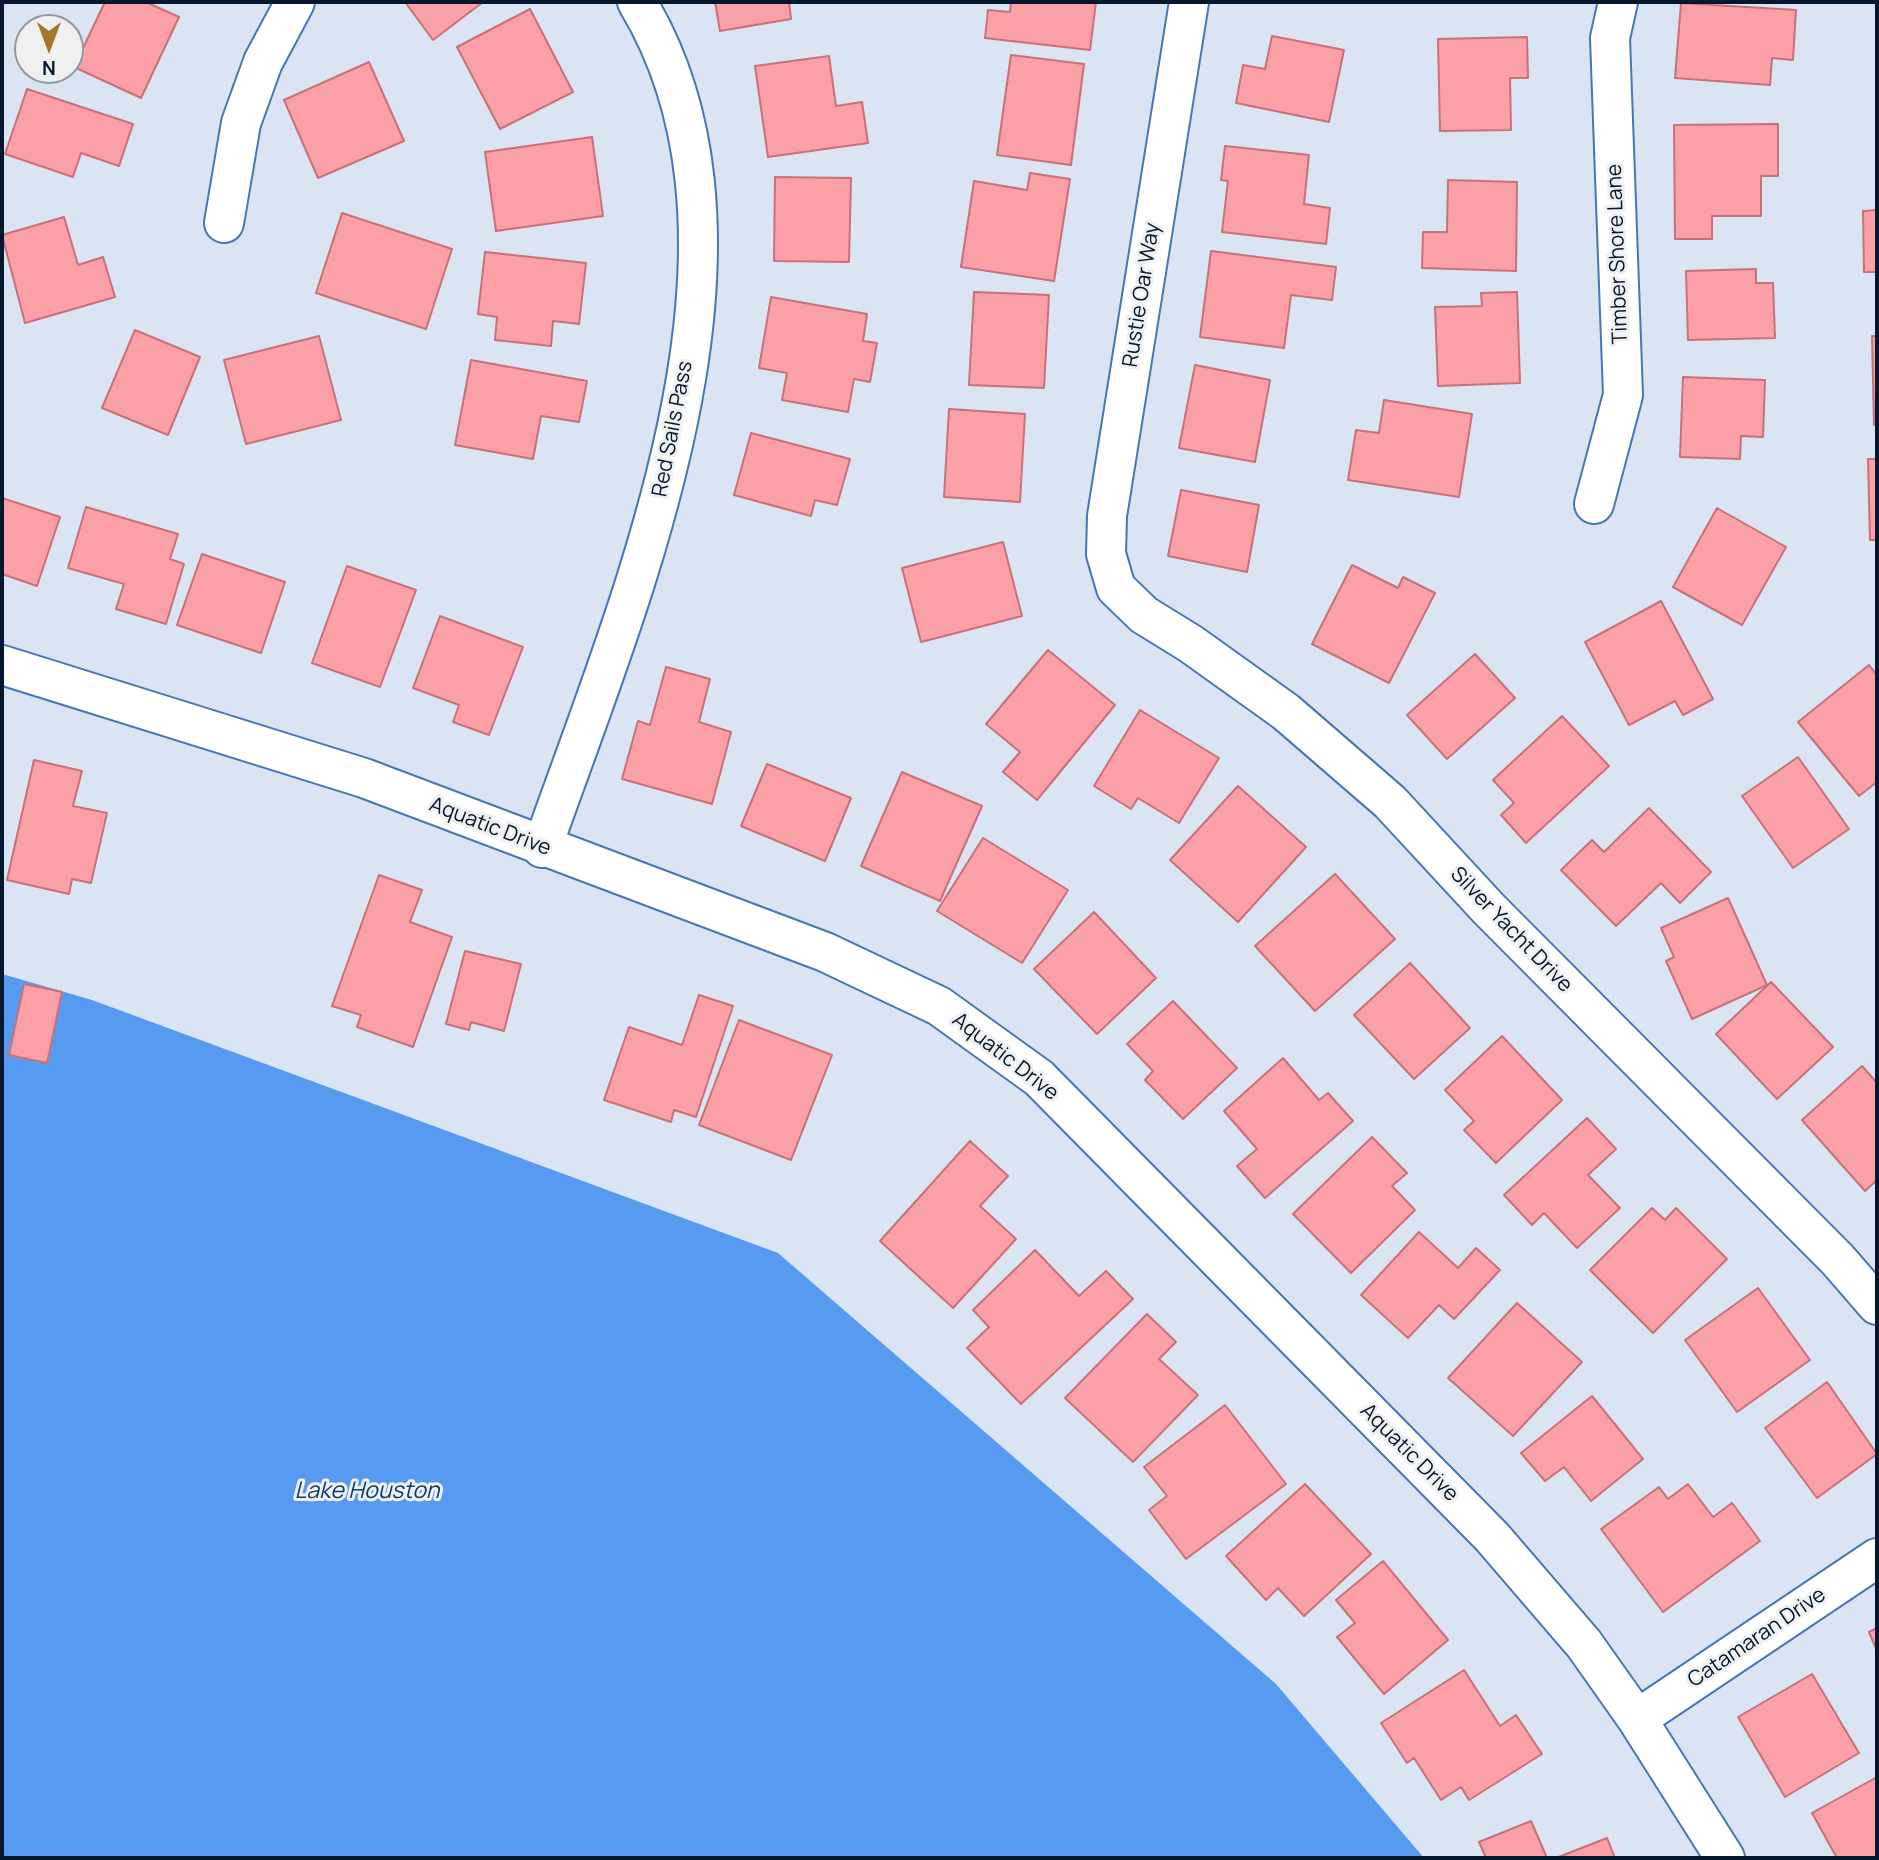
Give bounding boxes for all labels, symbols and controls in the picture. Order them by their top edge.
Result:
north arrow [14,14,84,84]
text: N [42,55,56,81]
street label: Timber Shore Lane [1602,163,1634,345]
street label: Rustie Oar Way [1118,221,1166,369]
street label: Red Sails Pass [647,359,699,499]
street label: Aquatic Drive [426,792,554,862]
street label: Silver Yacht Drive [1445,862,1577,998]
street label: Aquatic Drive [947,1008,1063,1106]
street label: Aquatic Drive [1355,1399,1463,1507]
water label: Lake Houston [295,1478,439,1506]
street label: Catamaran Drive [1683,1583,1831,1693]

